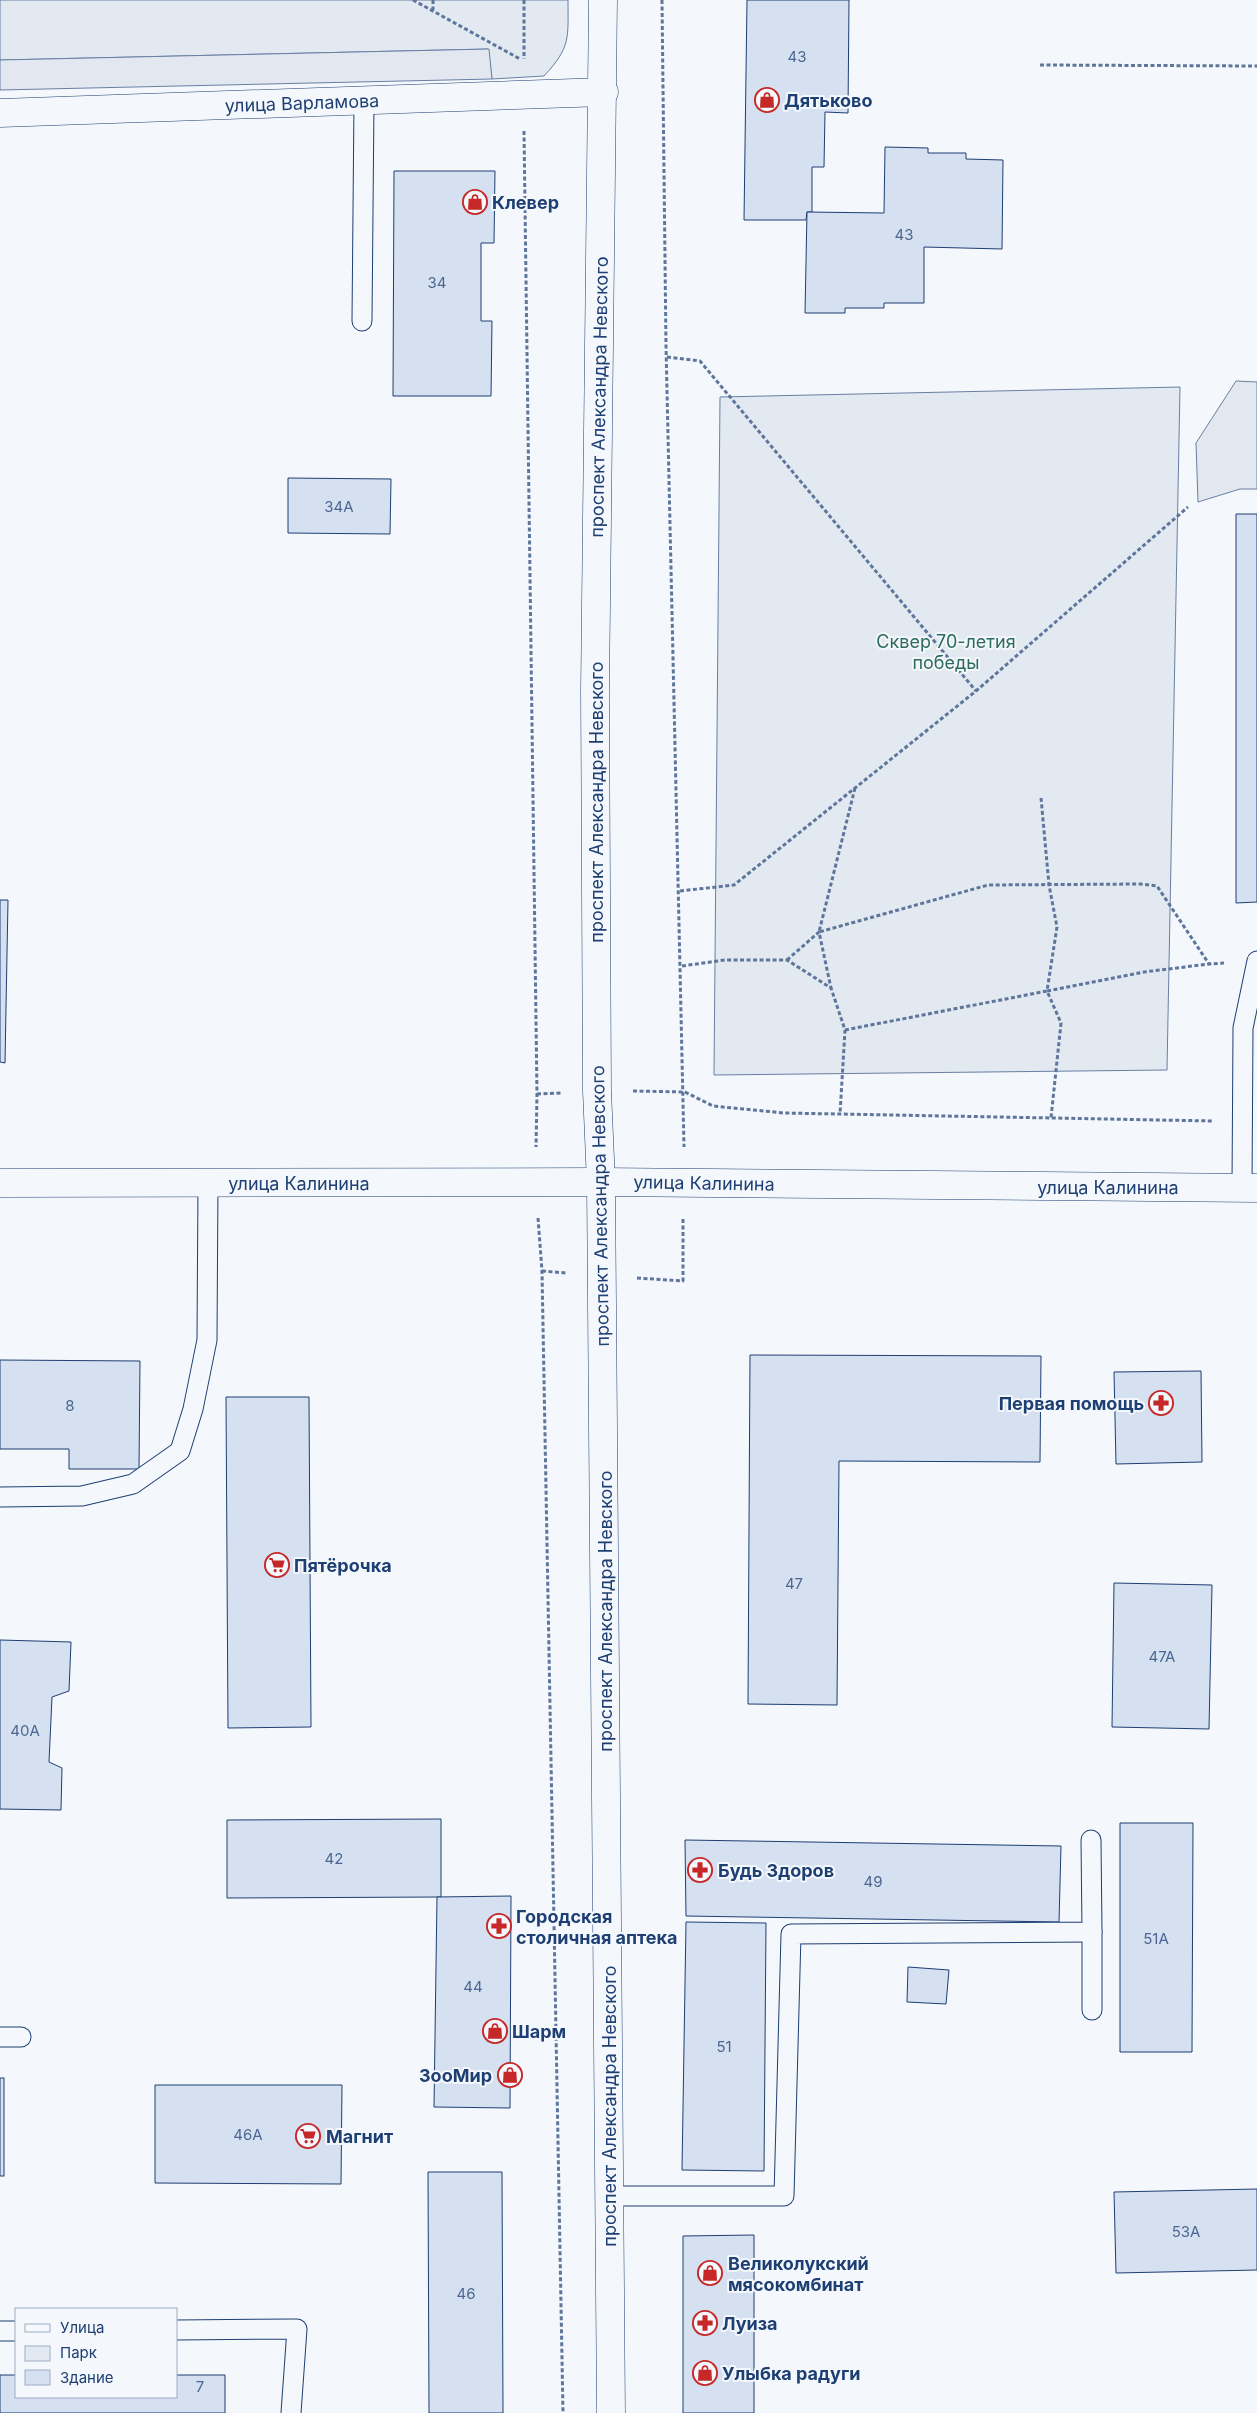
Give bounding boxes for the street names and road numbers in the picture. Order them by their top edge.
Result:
street label: улица Варламова [224,90,380,116]
street label: проспект Александра Невского [586,256,612,538]
street label: проспект Александра Невского [586,661,607,943]
street label: проспект Александра Невского [587,1065,613,1347]
street label: улица Калинина [633,1171,775,1195]
street label: улица Калинина [228,1173,370,1194]
street label: улица Калинина [1037,1177,1179,1198]
street label: проспект Александра Невского [595,1470,616,1752]
street label: проспект Александра Невского [599,1965,620,2247]

